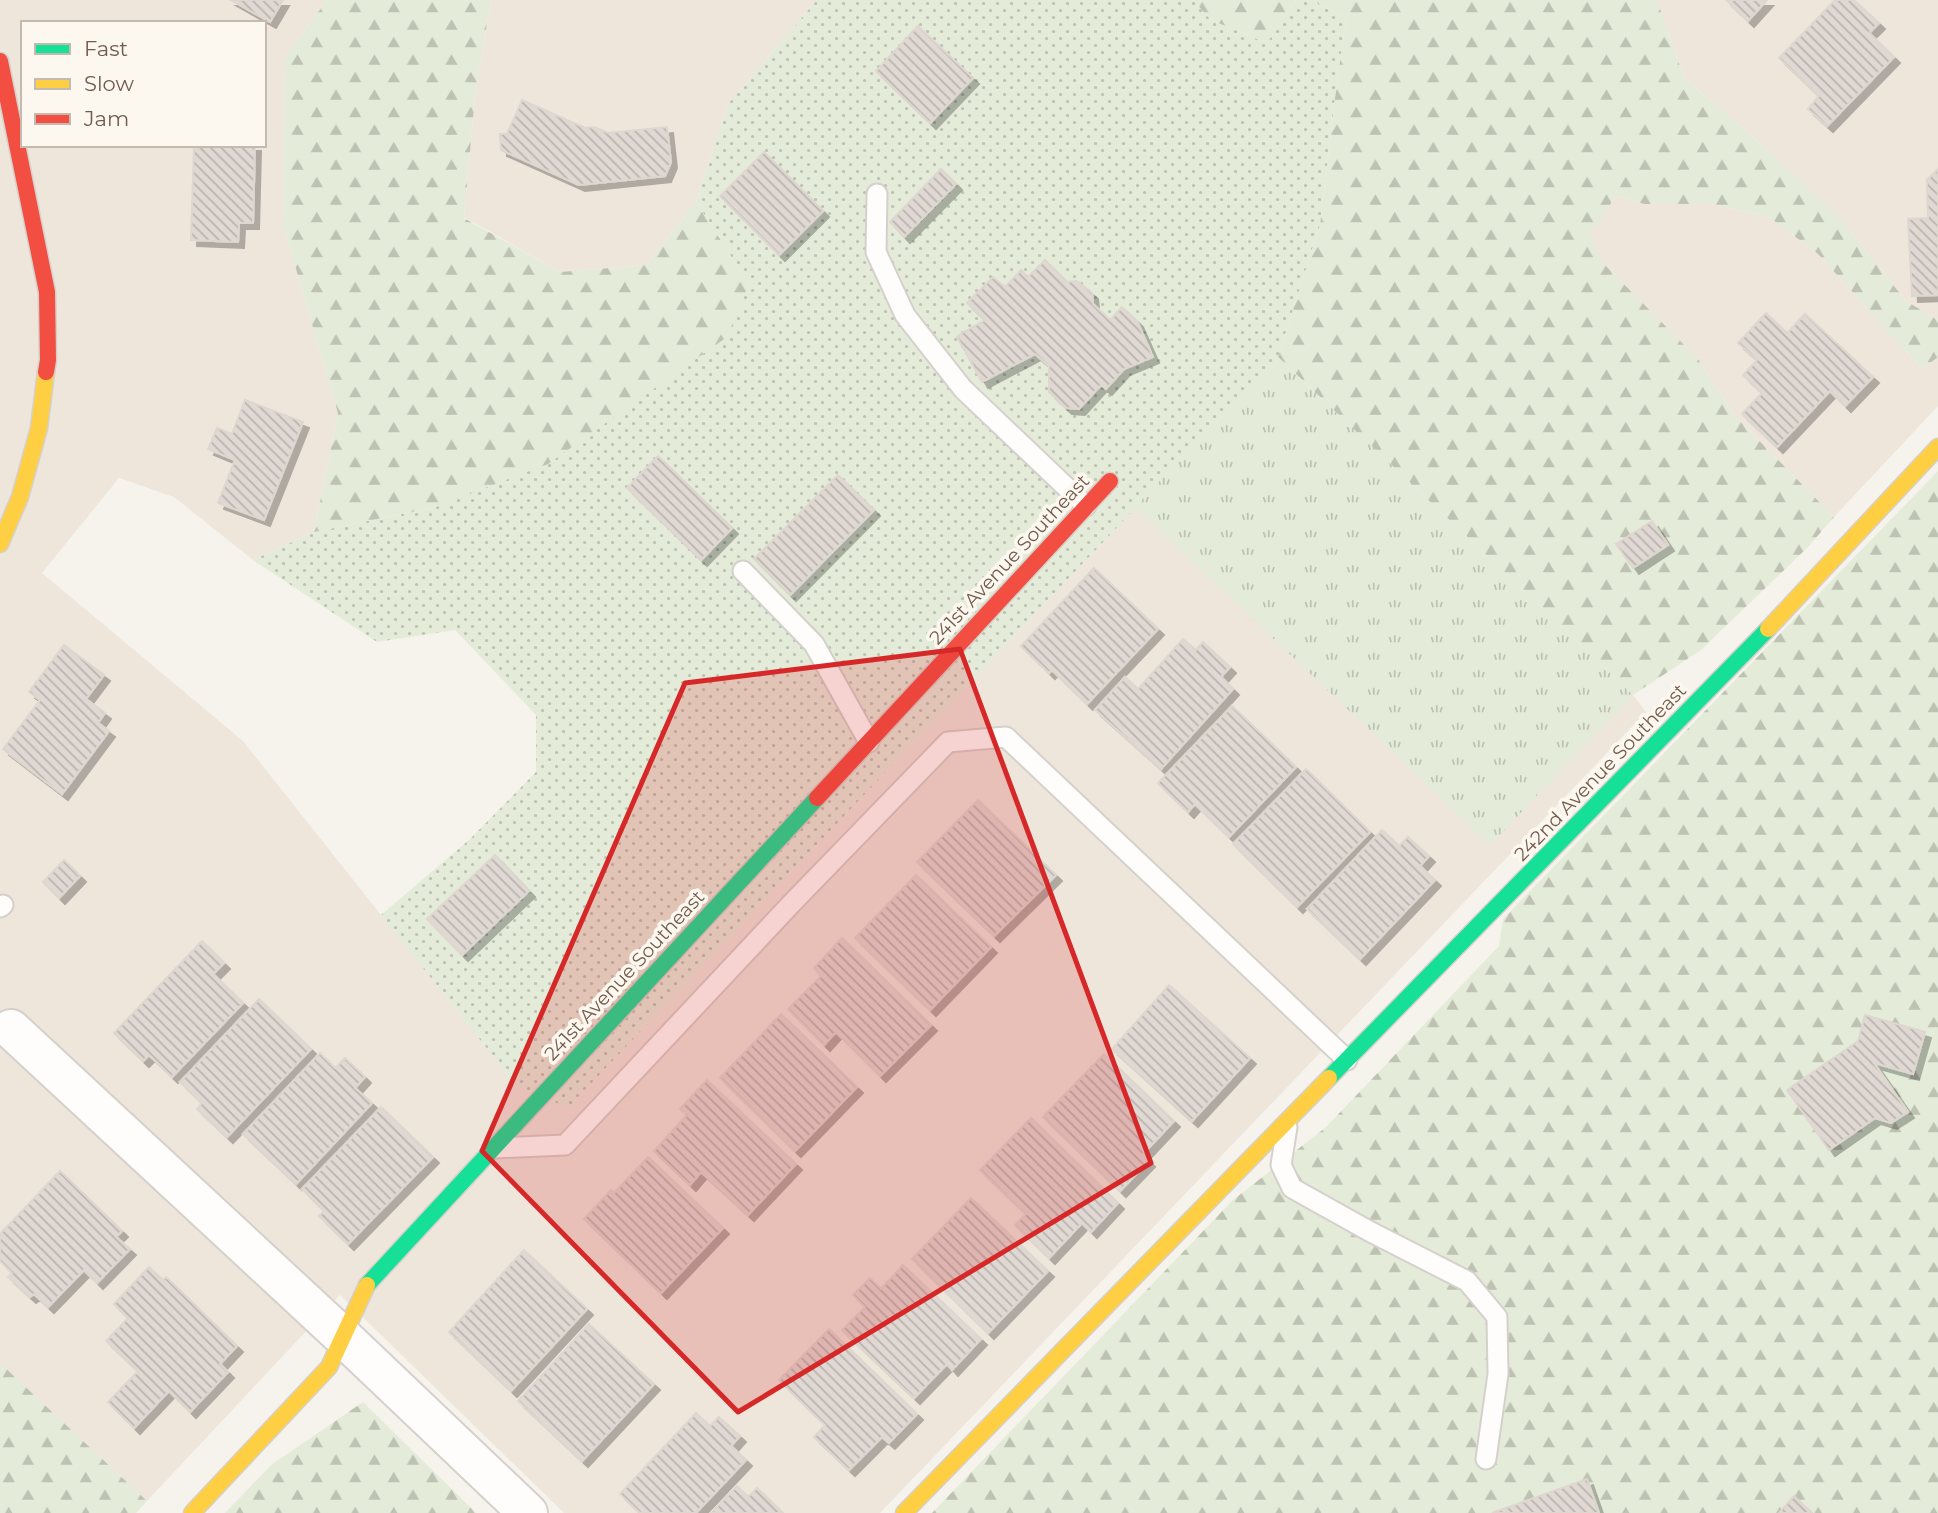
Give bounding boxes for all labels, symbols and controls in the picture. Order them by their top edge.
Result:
legend [21,21,266,147]
text: Fast [84,36,128,61]
text: Slow [84,71,134,96]
text: Jam [83,106,129,131]
street label: 241st Avenue Southeast [924,469,1094,649]
street label: 242nd Avenue Southeast [1510,679,1691,866]
street label: 241st Avenue Southeast [539,885,709,1065]

